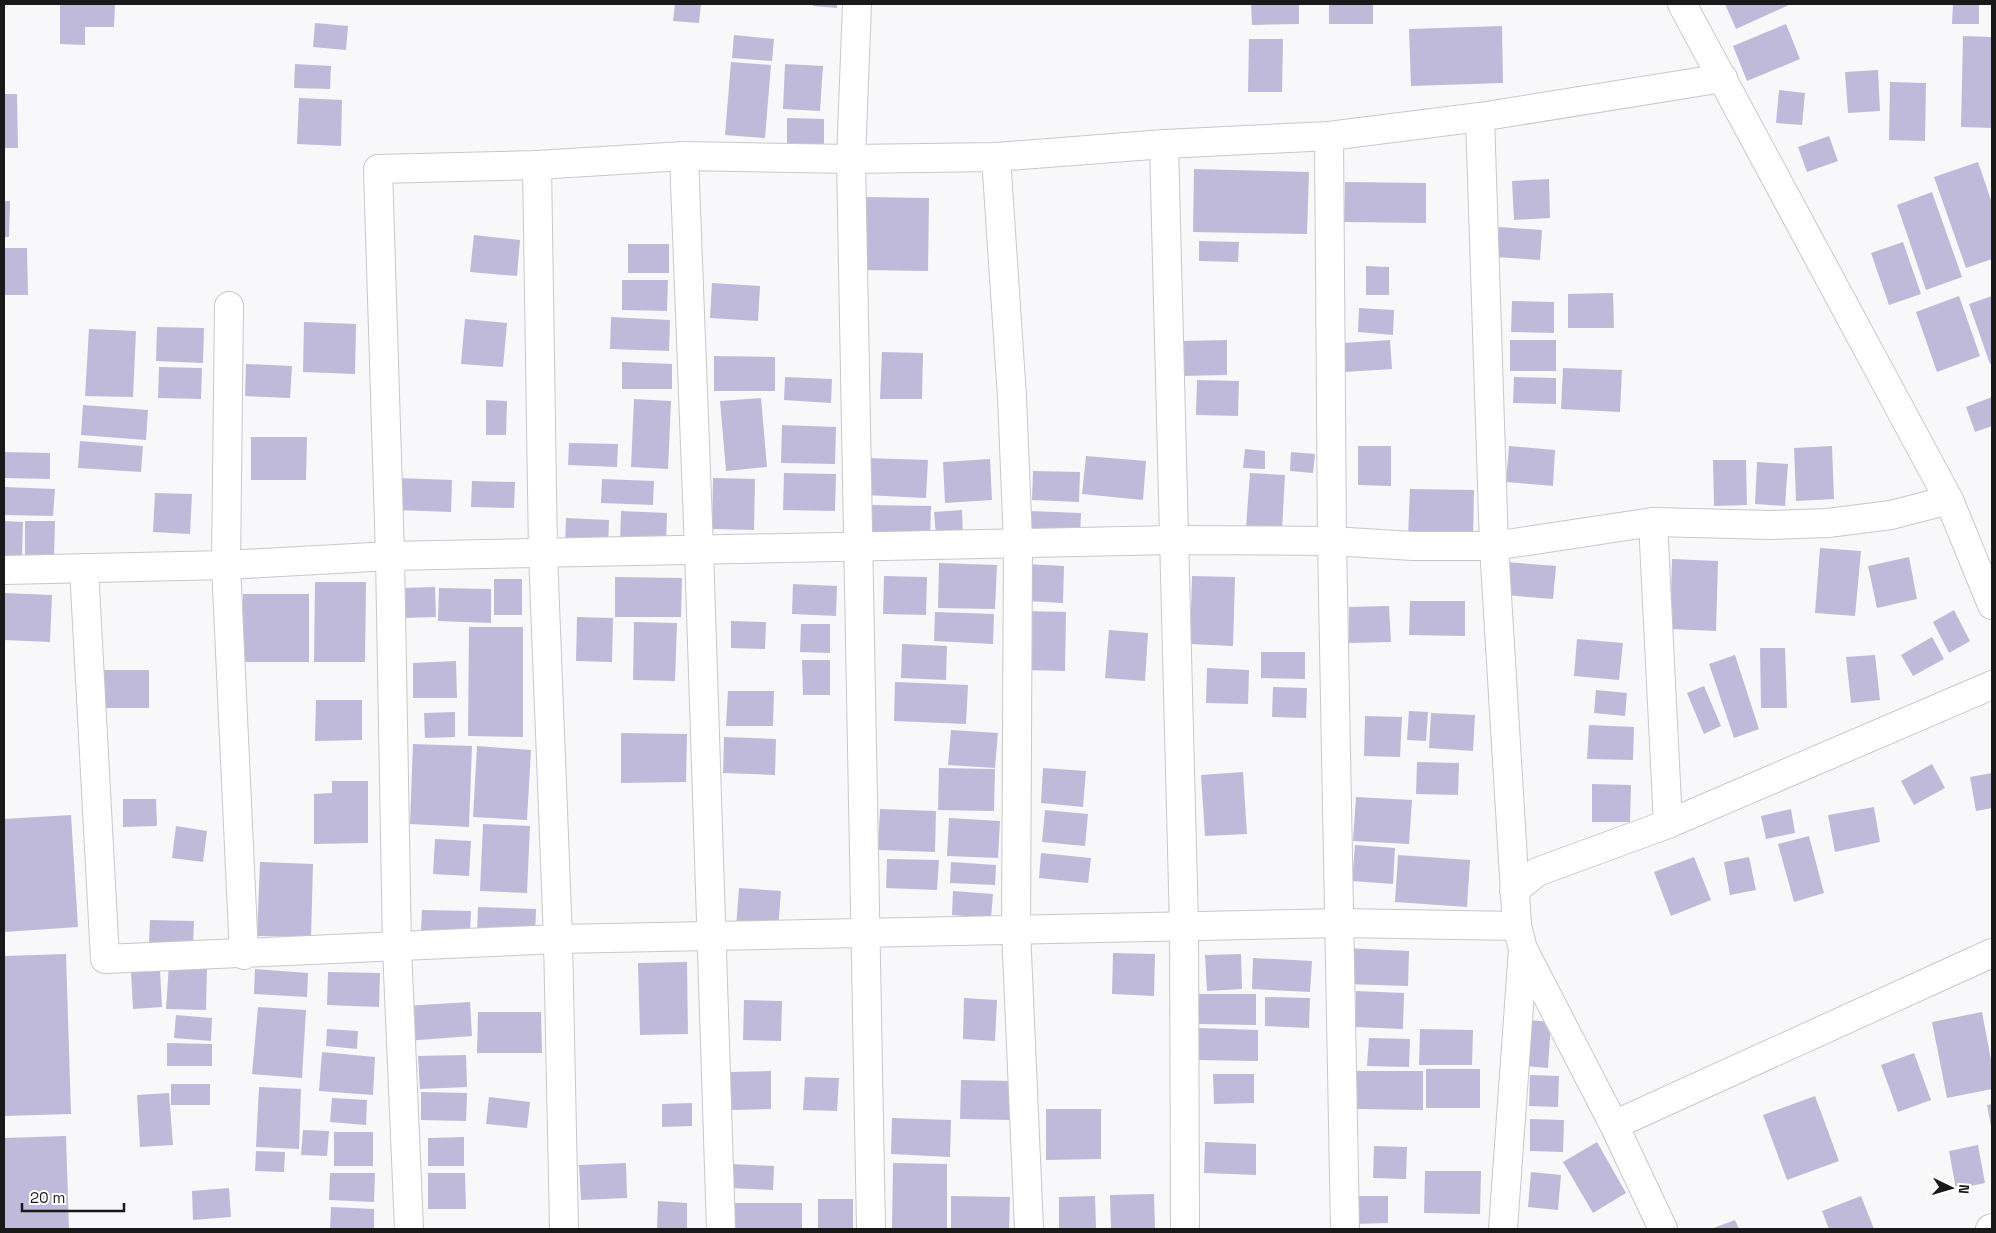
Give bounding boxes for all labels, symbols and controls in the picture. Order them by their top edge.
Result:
north arrow [1926,1163,1976,1213]
scale bar [22,1180,125,1212]
text: N [1955,1184,1973,1195]
text: 20 m [30,1188,65,1207]

